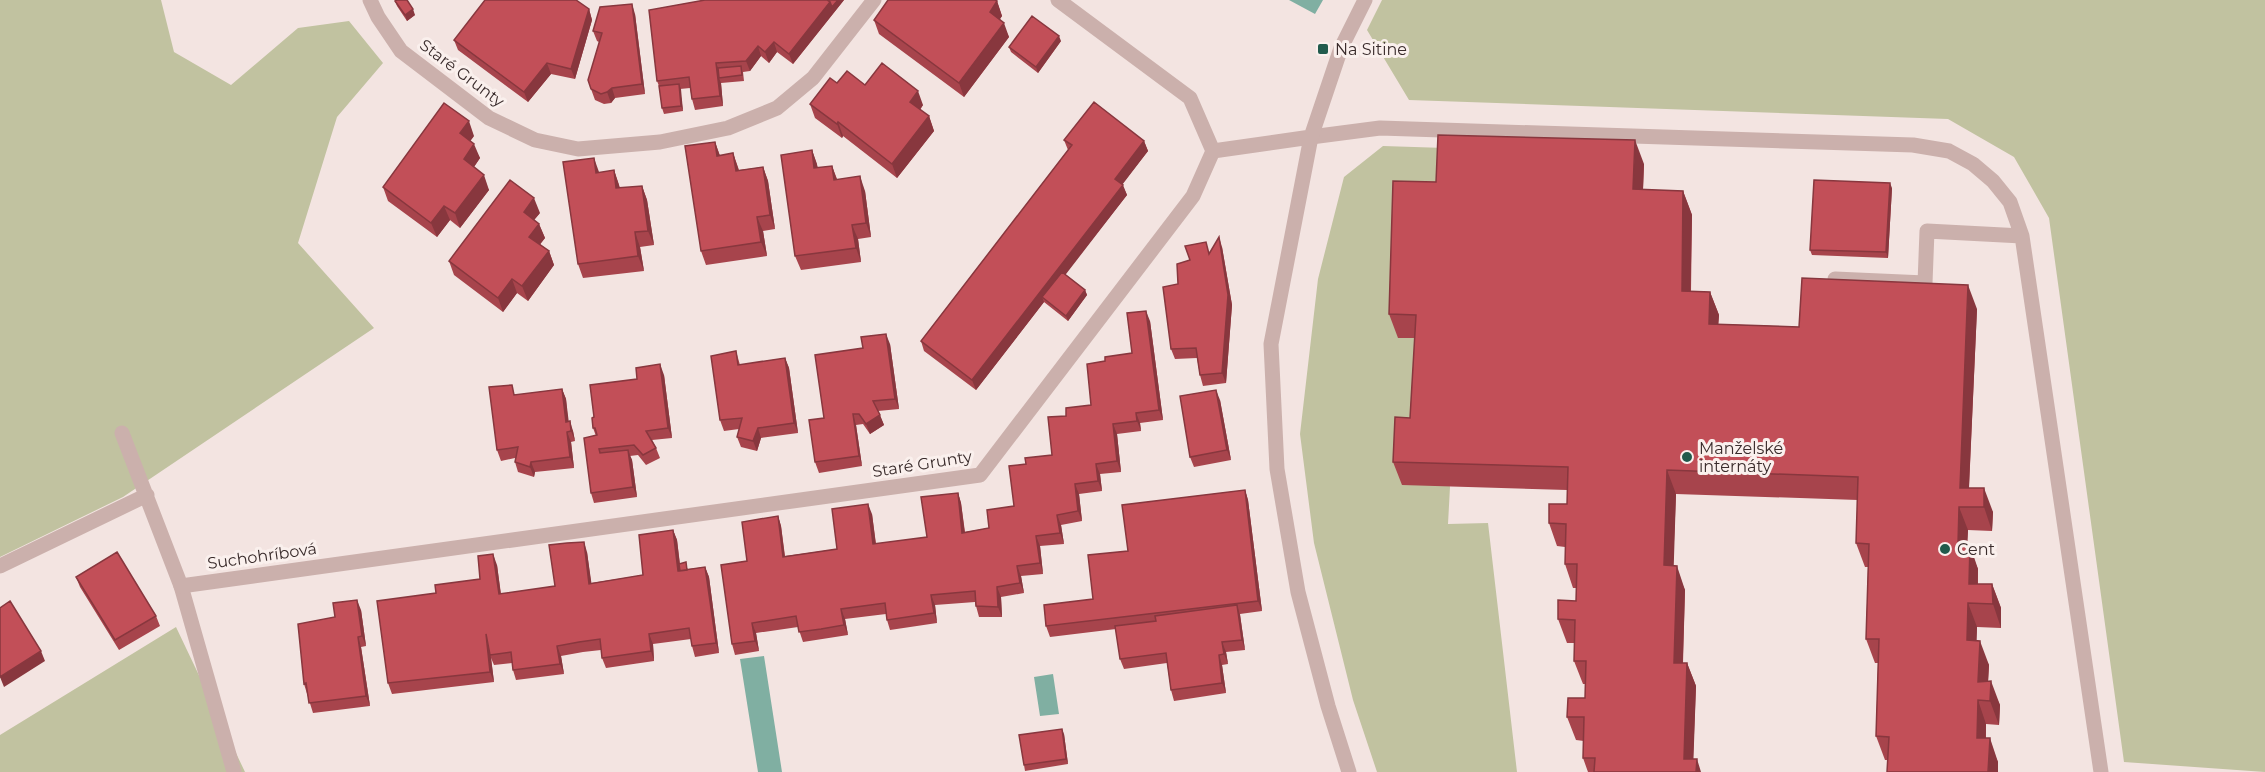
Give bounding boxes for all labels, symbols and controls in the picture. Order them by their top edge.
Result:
street label: Staré Grunty [416,35,508,111]
place label: Na Sitine [1335,40,1407,59]
marker: Na Sitine [1316,42,1330,56]
place label: Manželské internáty [1699,439,1783,476]
street label: Staré Grunty [871,447,973,481]
marker: Manželské internáty [1680,450,1694,464]
street label: Suchohríbová [206,539,318,573]
place label: Cent [1957,540,1995,559]
marker: Cent [1938,542,1952,556]

